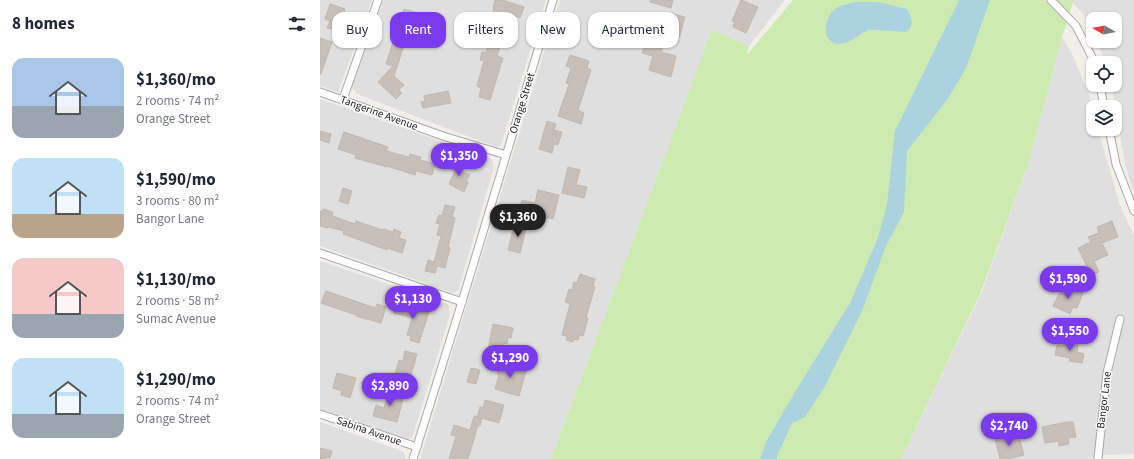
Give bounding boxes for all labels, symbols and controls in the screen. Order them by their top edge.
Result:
text: 8 homes [12,12,74,36]
chip: Buy [332,12,382,48]
chip: Rent [390,12,446,48]
chip: Filters [454,12,518,48]
chip: New [526,12,580,48]
chip: Apartment [588,12,679,48]
north arrow [1086,12,1122,48]
map controls [1086,12,1122,136]
icon: filters [286,13,308,35]
button: locate [1086,56,1122,92]
text: $1,360/mo [136,68,216,92]
street label: Orange Street [506,70,538,135]
icon: home [44,74,92,122]
text: 2 rooms · 74 m² [136,92,219,110]
street label: Tangerine Avenue [338,92,420,134]
button: layers [1086,100,1122,136]
text: Orange Street [136,110,211,128]
pin: $1,350 [426,143,492,177]
text: $1,350 [440,147,478,165]
text: $1,590/mo [136,168,216,192]
icon: home [44,174,92,222]
text: 3 rooms · 80 m² [136,192,219,210]
pin: $1,360 [485,204,551,238]
text: $1,360 [499,208,537,226]
text: Bangor Lane [136,210,204,228]
pin: $1,590 [1035,266,1101,300]
text: $1,130/mo [136,268,216,292]
text: $1,590 [1049,270,1087,288]
icon: home [44,274,92,322]
pin: $1,130 [380,286,446,320]
text: $1,130 [394,290,432,308]
text: 2 rooms · 58 m² [136,292,219,310]
text: Sumac Avenue [136,310,216,328]
pin: $1,550 [1037,318,1103,352]
text: $1,550 [1051,322,1089,340]
pin: $1,290 [477,345,543,379]
text: $1,290 [491,349,529,367]
text: $1,290/mo [136,368,216,392]
street label: Bangor Lane [1093,370,1115,430]
pin: $2,890 [357,373,423,407]
icon: home [44,374,92,422]
text: $2,890 [371,377,409,395]
text: 2 rooms · 74 m² [136,392,219,410]
text: Orange Street [136,410,211,428]
street label: Sabina Avenue [334,413,404,449]
pin: $2,740 [976,413,1042,447]
text: $2,740 [990,417,1028,435]

